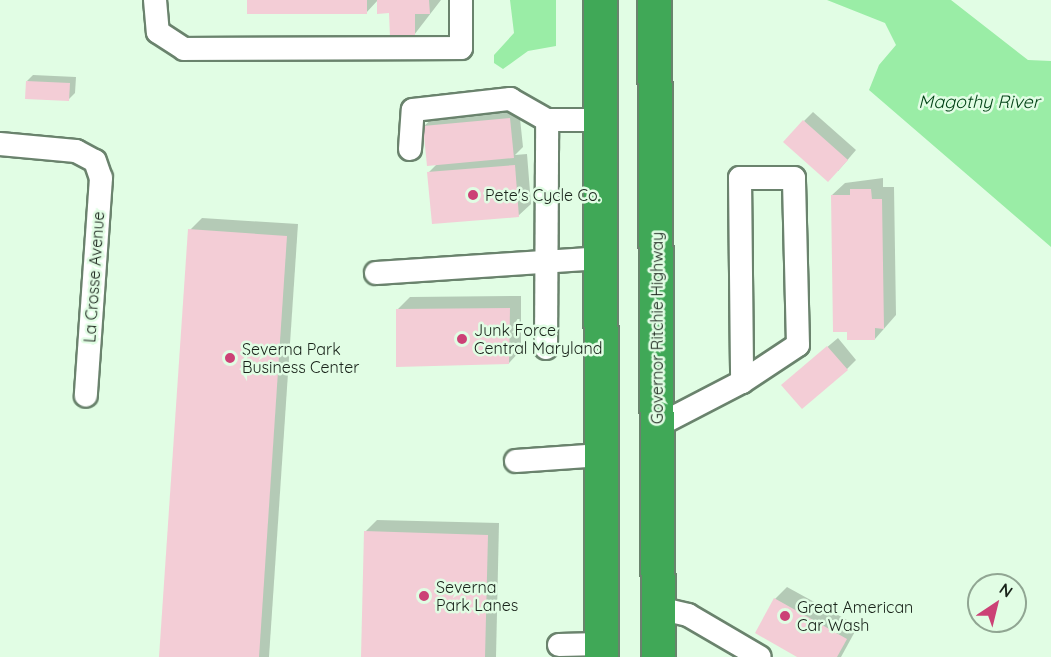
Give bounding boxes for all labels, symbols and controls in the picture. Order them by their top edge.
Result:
water label: Magothy River [918,91,1040,113]
place label: Pete's Cycle Co. [485,185,600,205]
marker: Pete's Cycle Co. [466,188,480,202]
street label: La Crosse Avenue [80,211,108,343]
street label: Governor Ritchie Highway [647,232,667,424]
place label: Junk Force Central Maryland [474,320,602,358]
marker: Junk Force Central Maryland [455,332,469,346]
place label: Severna Park Business Center [242,339,359,377]
marker: Severna Park Business Center [223,351,237,365]
north arrow [967,573,1027,633]
place label: Severna Park Lanes [436,577,518,615]
text: N [996,578,1017,601]
marker: Severna Park Lanes [417,589,431,603]
place label: Great American Car Wash [797,597,913,635]
marker: Great American Car Wash [778,609,792,623]

